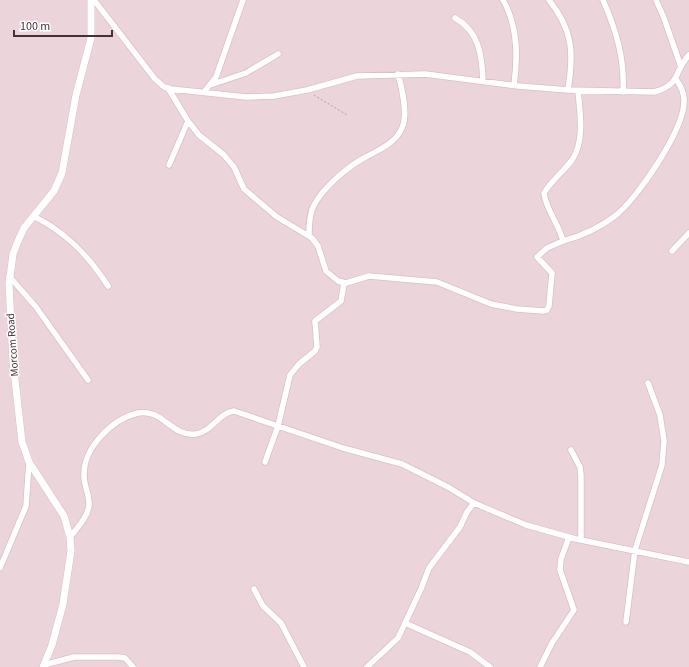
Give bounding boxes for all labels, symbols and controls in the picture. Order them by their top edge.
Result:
scale bar [14,12,112,38]
text: 100 m [20,18,50,35]
street label: Morcom Road [3,313,22,377]

